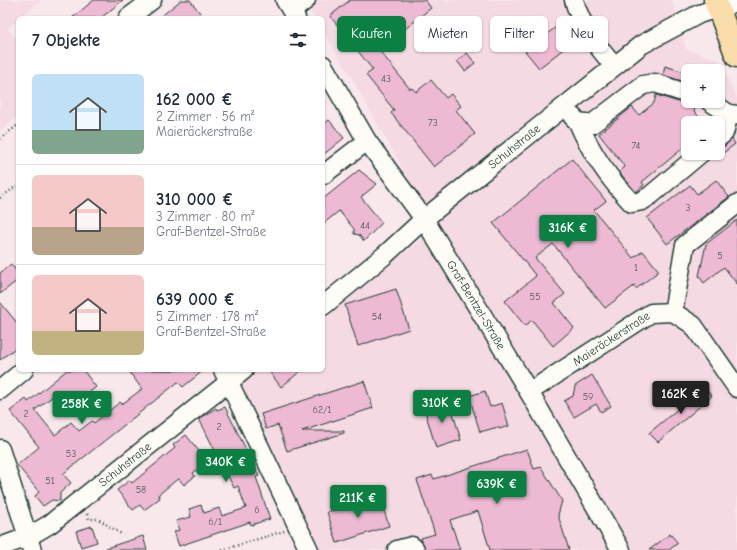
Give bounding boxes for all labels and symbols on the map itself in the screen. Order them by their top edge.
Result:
house number: 43 [381,73,391,85]
house number: 73 [428,117,438,129]
street label: Schuhstraße [485,122,543,172]
house number: 74 [632,140,641,152]
house number: 3 [685,202,691,214]
pin: 316K € [535,215,601,249]
house number: 44 [360,220,370,232]
house number: 5 [717,250,723,262]
street label: Graf-Bentzel-Straße [444,258,509,352]
house number: 1 [634,262,638,274]
house number: 55 [530,291,540,303]
street label: Maieräckerstraße [570,309,653,369]
house number: 54 [372,311,382,323]
pin: 162K € [648,381,714,415]
pin: 310K € [409,390,475,424]
pin: 258K € [49,391,115,425]
house number: 59 [583,391,593,403]
house number: 62/1 [313,404,332,416]
house number: 2 [23,408,29,420]
house number: 2 [216,421,222,433]
street label: Schuhstraße [96,439,154,490]
house number: 53 [66,448,76,460]
pin: 340K € [193,449,259,483]
pin: 639K € [464,471,530,505]
house number: 51 [45,475,55,487]
house number: 58 [136,484,146,496]
pin: 211K € [325,485,391,519]
house number: 6 [254,504,260,516]
house number: 6/1 [208,516,222,528]

